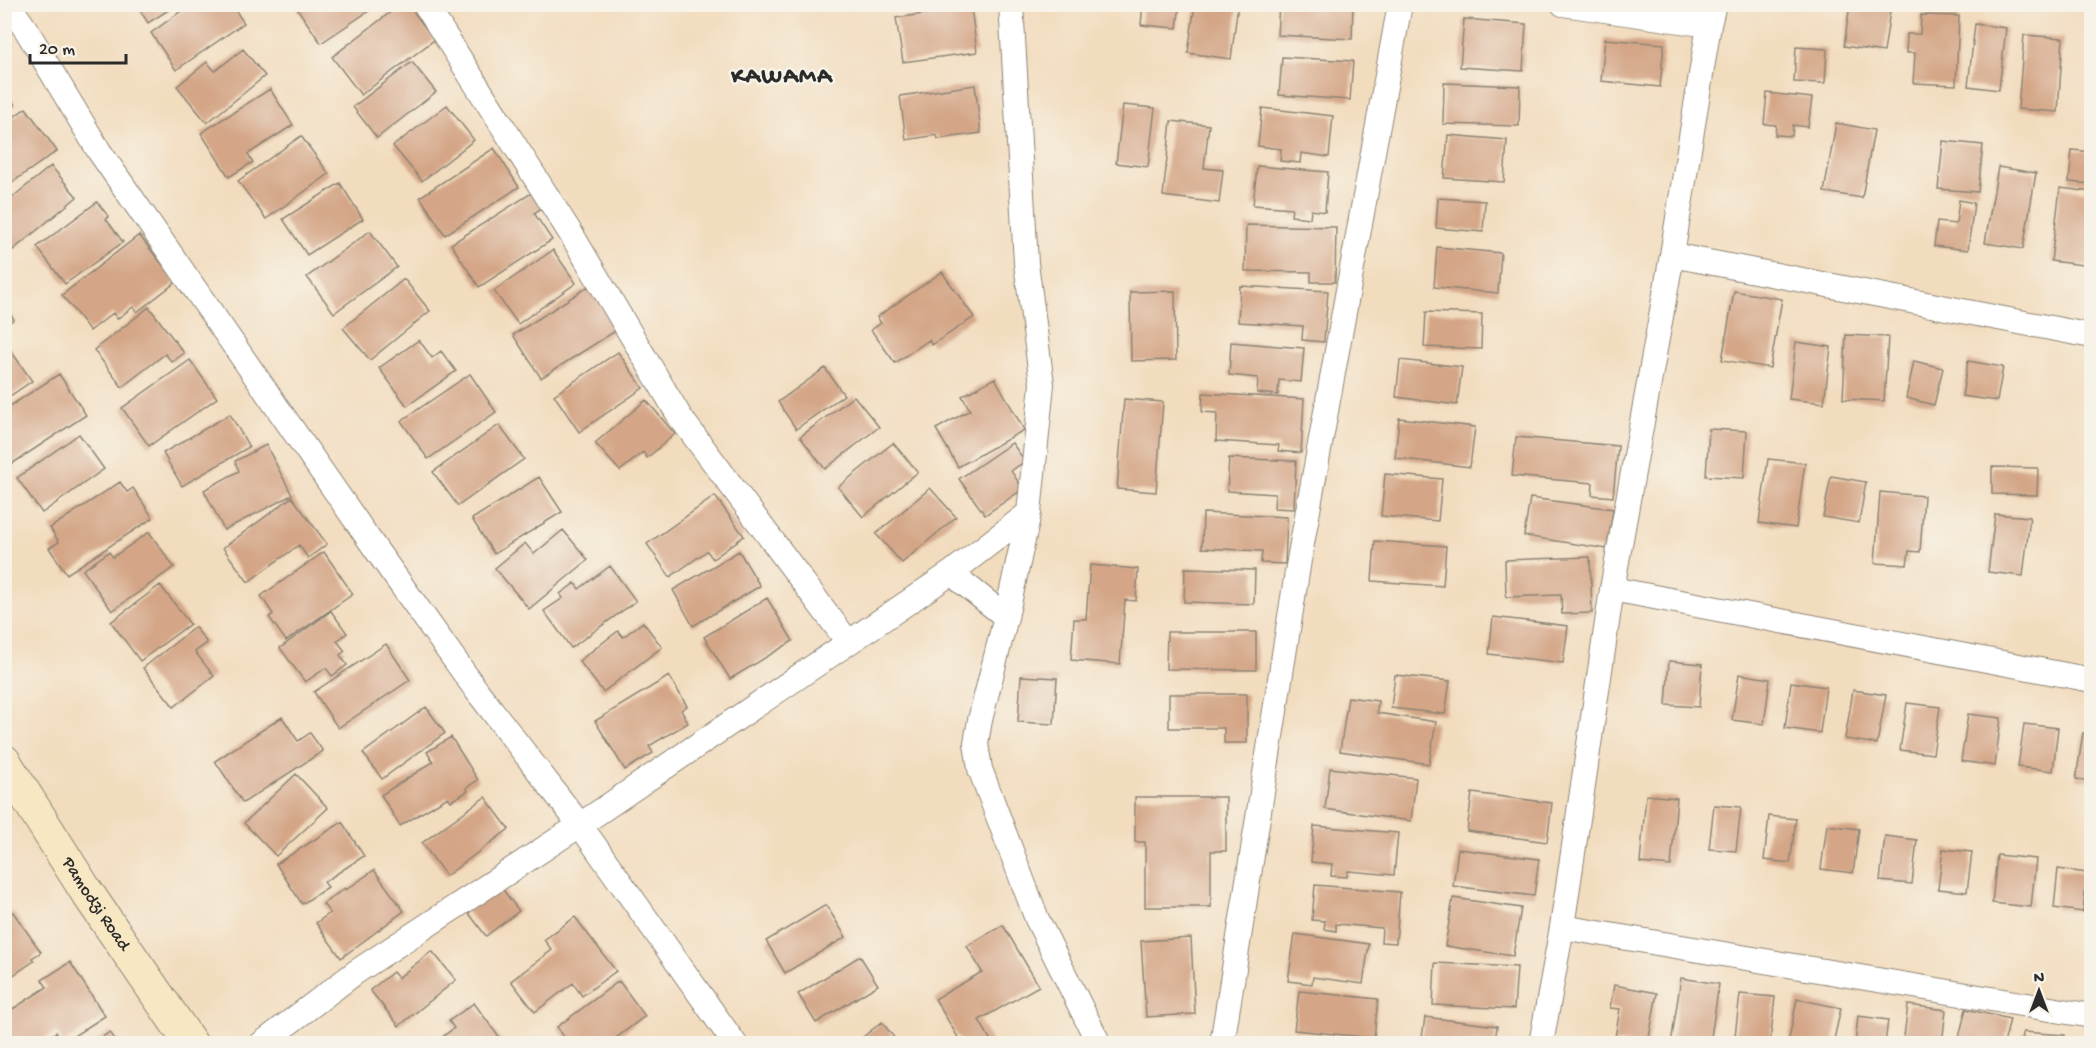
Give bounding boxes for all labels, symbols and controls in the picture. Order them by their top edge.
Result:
scale bar [30,27,126,65]
text: 20 m [39,40,75,61]
district label: KAWAMA [730,63,833,92]
street label: Pamodzi Road [56,853,135,956]
north arrow [2009,961,2069,1021]
text: N [2034,970,2045,989]

